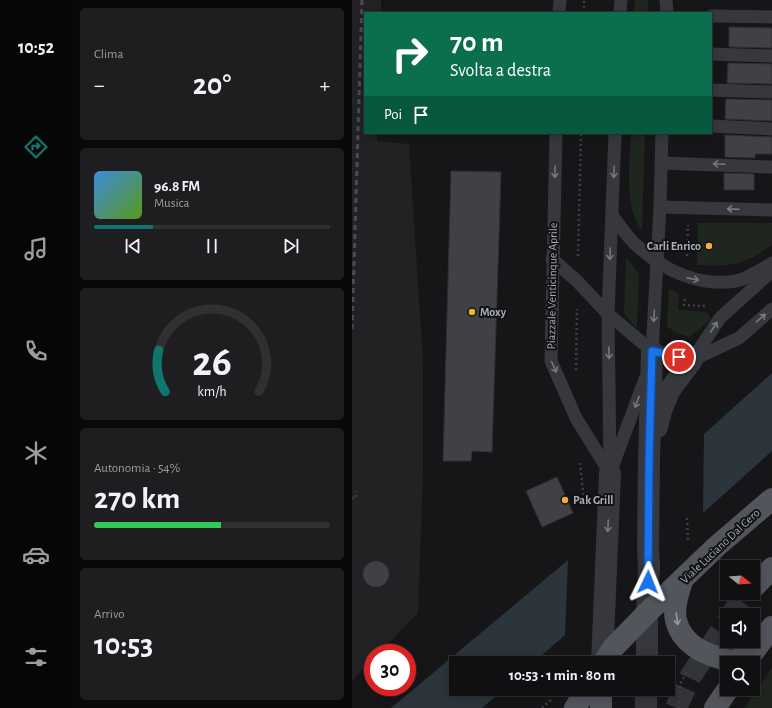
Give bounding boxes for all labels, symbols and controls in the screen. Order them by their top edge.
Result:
icon: right [384,28,436,80]
text: 70 m [450,29,504,57]
text: 10:52 [18,39,54,57]
text: Clima [94,48,124,61]
text: Svolta a destra [450,62,551,80]
text: 20° [193,70,231,100]
text: − [94,74,105,96]
text: + [319,74,330,96]
icon: arrive [410,104,432,126]
text: Poi [384,107,402,122]
icon: directions [22,133,50,161]
one-way arrow [713,161,726,168]
one-way arrow [551,165,559,178]
one-way arrow [610,165,617,178]
text: 96.8 FM [154,179,200,194]
text: Musica [154,197,189,210]
one-way arrow [727,205,740,213]
street label: Piazzale Venticinque Aprile [545,223,559,349]
icon: music [22,235,50,263]
icon: previous [122,235,144,257]
icon: pause [201,235,223,257]
icon: next [280,235,302,257]
place label: Carli Enrico [647,240,701,252]
marker: Carli Enrico [704,241,714,251]
one-way arrow [607,247,614,260]
one-way arrow [686,275,699,283]
place label: Moxy [480,306,507,319]
marker: Moxy [467,307,477,317]
one-way arrow [651,309,658,322]
one-way arrow [756,314,766,323]
one-way arrow [710,322,718,333]
icon: phone [22,337,50,365]
pin [662,340,696,374]
text: 26 [192,342,232,383]
one-way arrow [605,346,613,359]
icon: arrive [668,346,690,368]
one-way arrow [550,361,558,373]
text: km/h [197,385,227,399]
one-way arrow [633,395,641,407]
icon: climate [22,439,50,467]
text: Autonomia · 54% [94,462,180,475]
text: 270 km [94,484,180,514]
place label: Pak Grill [573,494,613,506]
marker: Pak Grill [560,495,570,505]
street label: Viale Luciano Dal Cero [678,506,762,586]
one-way arrow [605,519,612,532]
icon: car [22,541,50,569]
north arrow [720,560,760,600]
map controls [720,560,760,696]
position arrow [627,561,669,603]
text: Arrivo [94,608,125,621]
button: sound [720,608,760,648]
one-way arrow [673,613,681,626]
text: 10:53 [94,630,153,660]
icon: filters [22,643,50,671]
speed limit sign: 30 [364,644,416,696]
button: search [720,656,760,696]
text: 10:53 · 1 min · 80 m [509,668,615,683]

